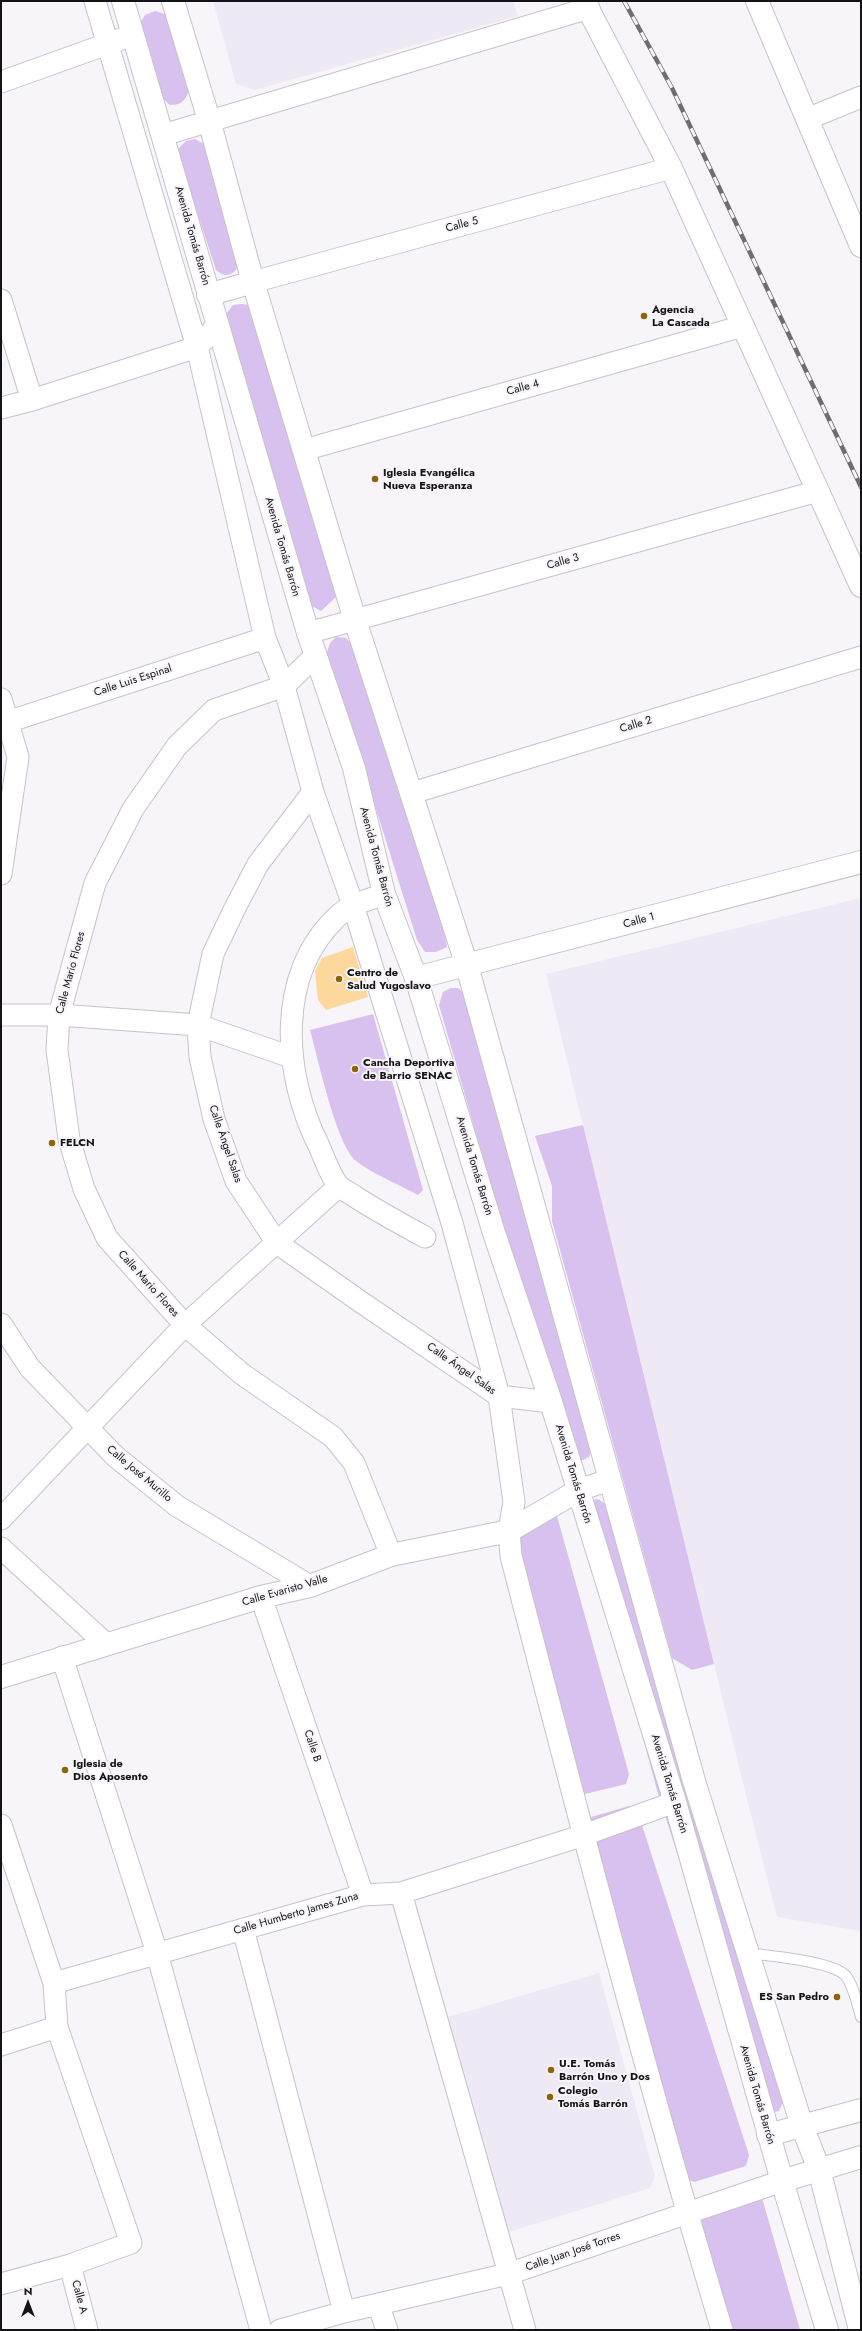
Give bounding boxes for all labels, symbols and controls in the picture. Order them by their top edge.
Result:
street label: Avenida Tomás Barrón [171,185,213,287]
street label: Calle 5 [444,214,480,236]
place label: Agencia La Cascada [652,303,710,329]
marker: Agencia La Cascada [639,311,649,321]
street label: Calle 4 [505,377,541,399]
place label: Iglesia Evangélica Nueva Esperanza [383,466,475,492]
marker: Iglesia Evangélica Nueva Esperanza [370,474,380,484]
street label: Avenida Tomás Barrón [261,496,303,598]
street label: Calle 3 [545,551,581,573]
street label: Calle Luis Espinal [92,662,174,700]
street label: Calle 2 [618,714,654,736]
street label: Avenida Tomás Barrón [356,806,396,908]
street label: Calle 1 [622,911,656,931]
street label: Calle Mario Flores [54,930,88,1016]
place label: Centro de Salud Yugoslavo [347,966,431,992]
marker: Centro de Salud Yugoslavo [334,974,344,984]
place label: Cancha Deportiva de Barrio SENAC [363,1056,454,1082]
marker: Cancha Deportiva de Barrio SENAC [350,1064,360,1074]
street label: Calle Ángel Salas [206,1103,244,1185]
street label: Avenida Tomás Barrón [453,1115,495,1217]
place label: FELCN [60,1136,95,1150]
marker: FELCN [47,1138,57,1148]
street label: Calle Mario Flores [115,1248,181,1320]
street label: Calle Ángel Salas [424,1340,498,1398]
street label: Avenida Tomás Barrón [552,1423,594,1525]
street label: Calle José Murillo [104,1443,174,1505]
street label: Calle Evaristo Valle [241,1572,329,1610]
street label: Calle B [300,1728,324,1764]
street label: Avenida Tomás Barrón [648,1733,690,1835]
place label: Iglesia de Dios Aposento [73,1757,148,1783]
marker: Iglesia de Dios Aposento [60,1765,70,1775]
street label: Calle Humberto James Zuna [232,1890,360,1938]
place label: ES San Pedro [759,1990,829,2004]
marker: ES San Pedro [832,1992,842,2002]
street label: Avenida Tomás Barrón [736,2044,778,2146]
place label: U.E. Tomás Barrón Uno y Dos [559,2057,650,2083]
marker: U.E. Tomás Barrón Uno y Dos [546,2065,556,2075]
place label: Colegio Tomás Barrón [558,2084,628,2110]
marker: Colegio Tomás Barrón [545,2092,555,2102]
street label: Calle Juan José Torres [524,2230,622,2274]
street label: Calle A [68,2279,90,2315]
north arrow [8,2283,48,2323]
text: N [24,2283,32,2299]

